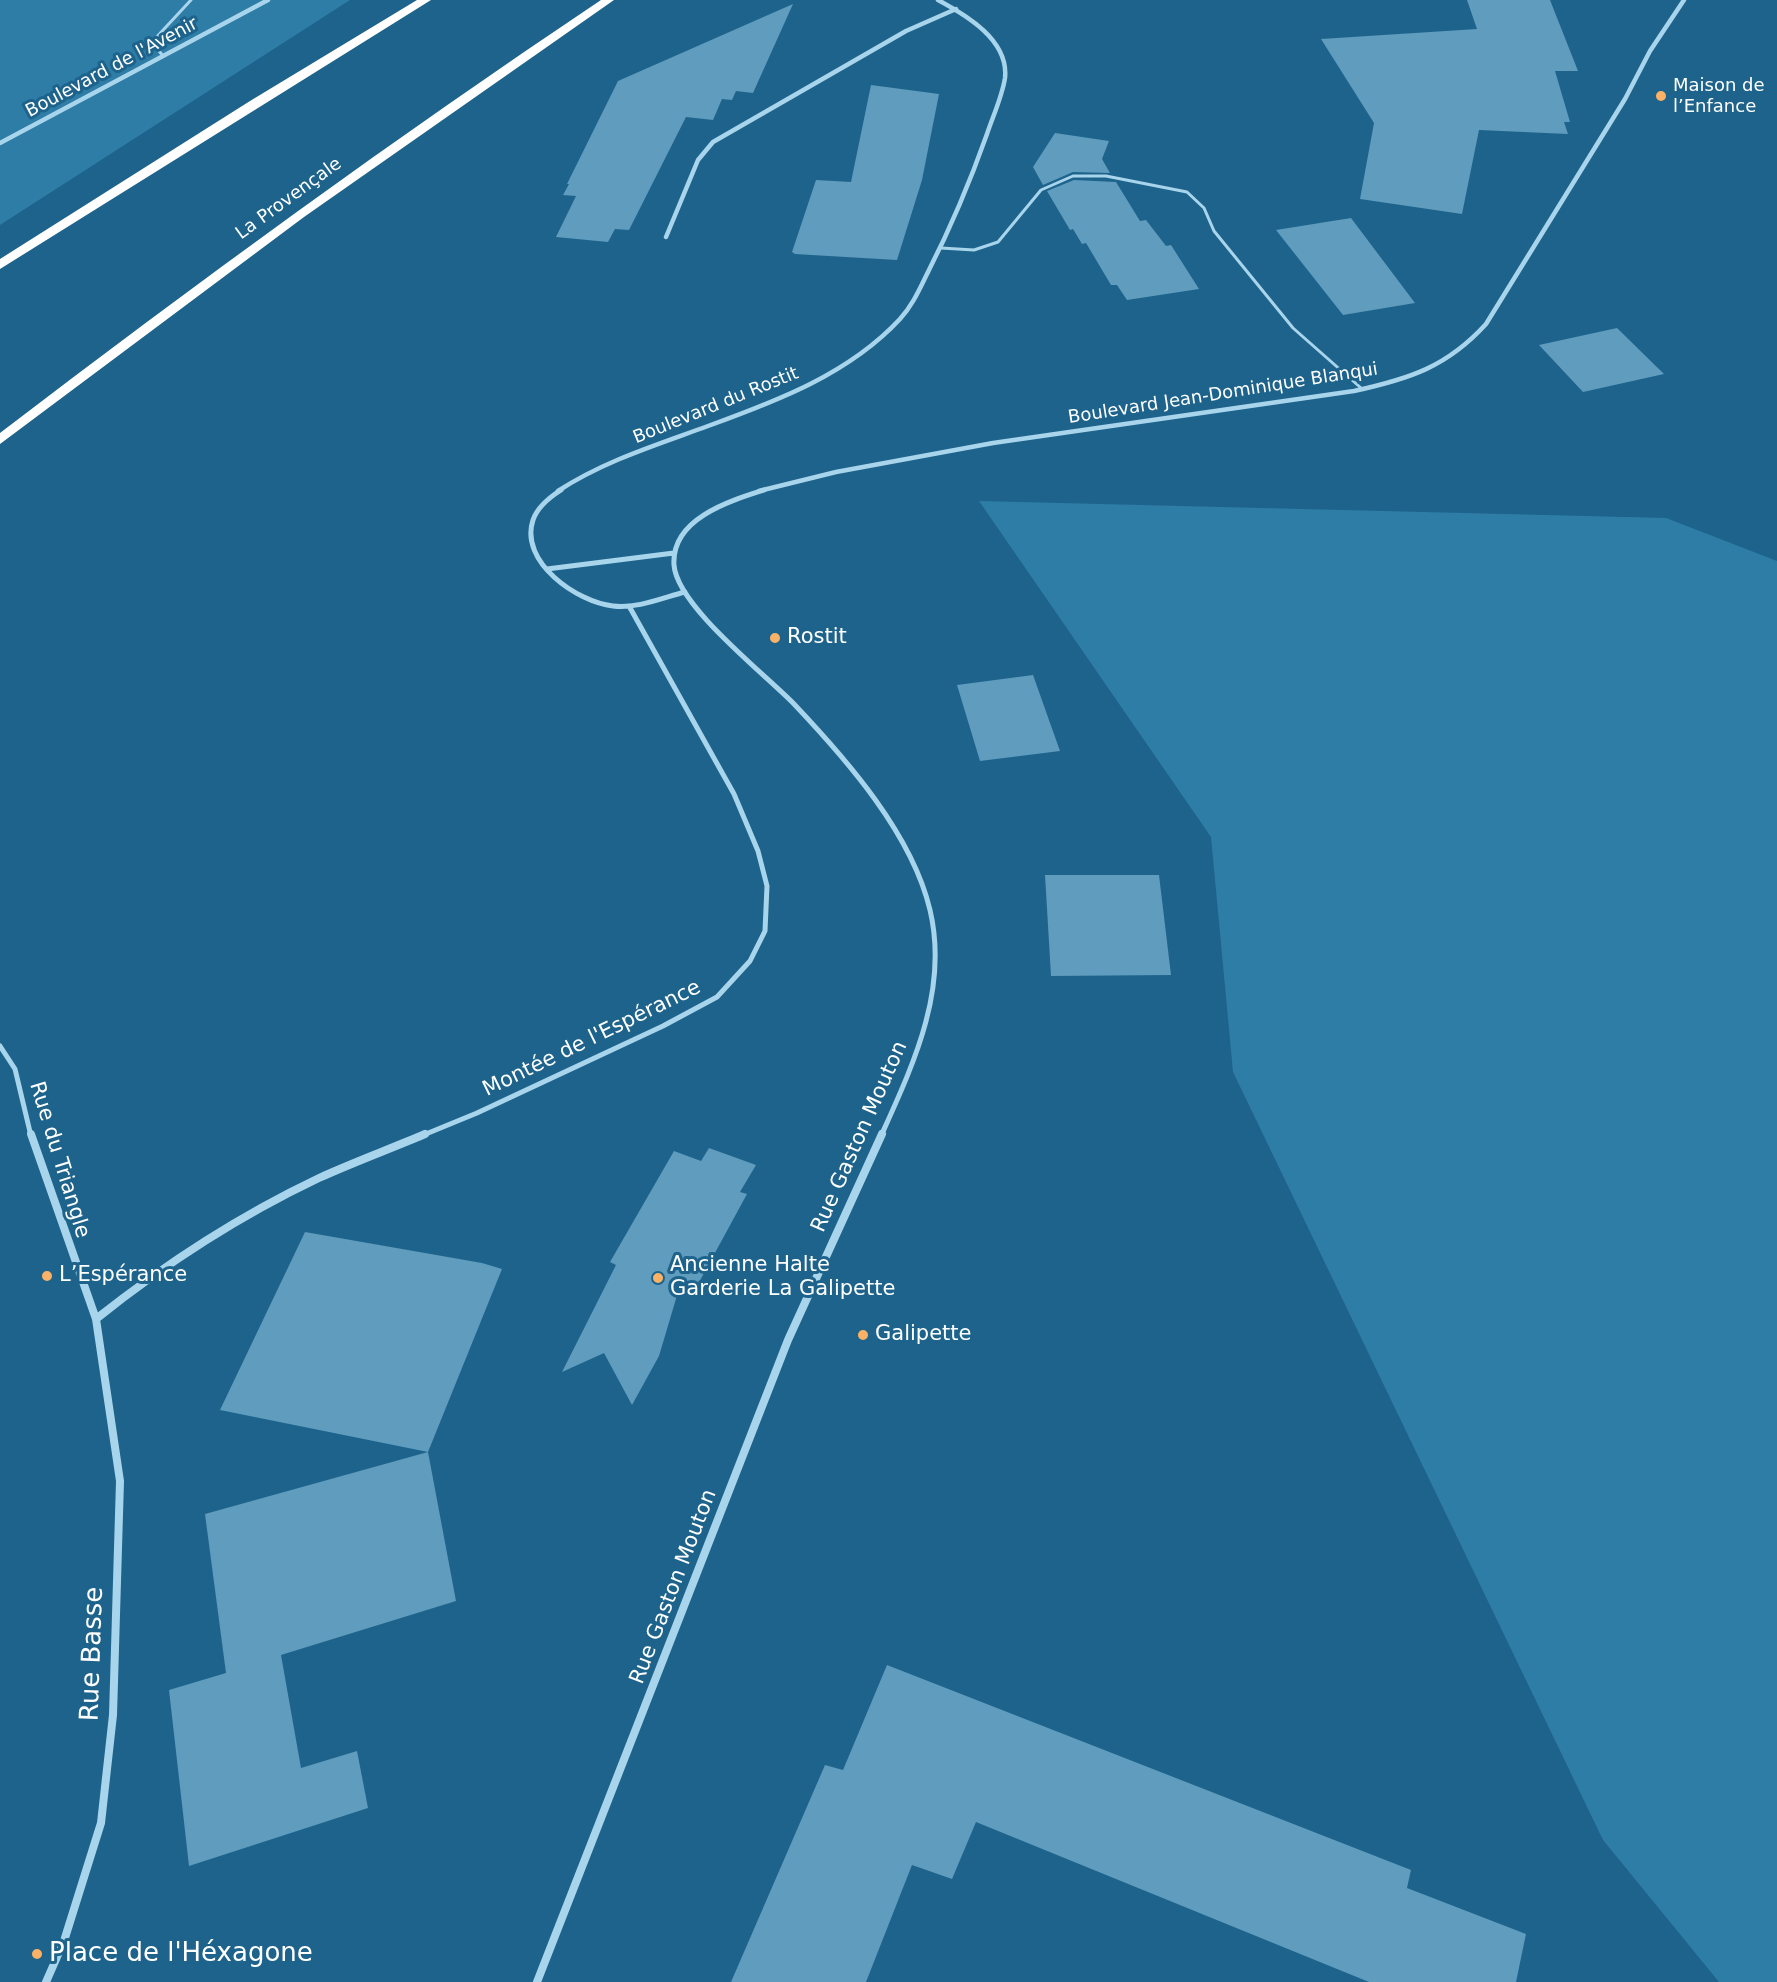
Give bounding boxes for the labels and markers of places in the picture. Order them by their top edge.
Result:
place label: Maison de l’Enfance [1673,75,1765,118]
marker: Maison de l’Enfance [1654,89,1668,103]
place label: Rostit [787,625,847,651]
marker: Rostit [768,631,782,645]
place label: Ancienne Halte Garderie La Galipette [670,1253,895,1303]
place label: L’Espérance [59,1263,187,1289]
marker: L’Espérance [40,1269,54,1283]
marker: Ancienne Halte Garderie La Galipette [651,1271,665,1285]
place label: Galipette [875,1322,971,1348]
marker: Galipette [856,1328,870,1342]
place label: Place de l'Héxagone [49,1938,313,1970]
marker: Place de l'Héxagone [30,1947,44,1961]

